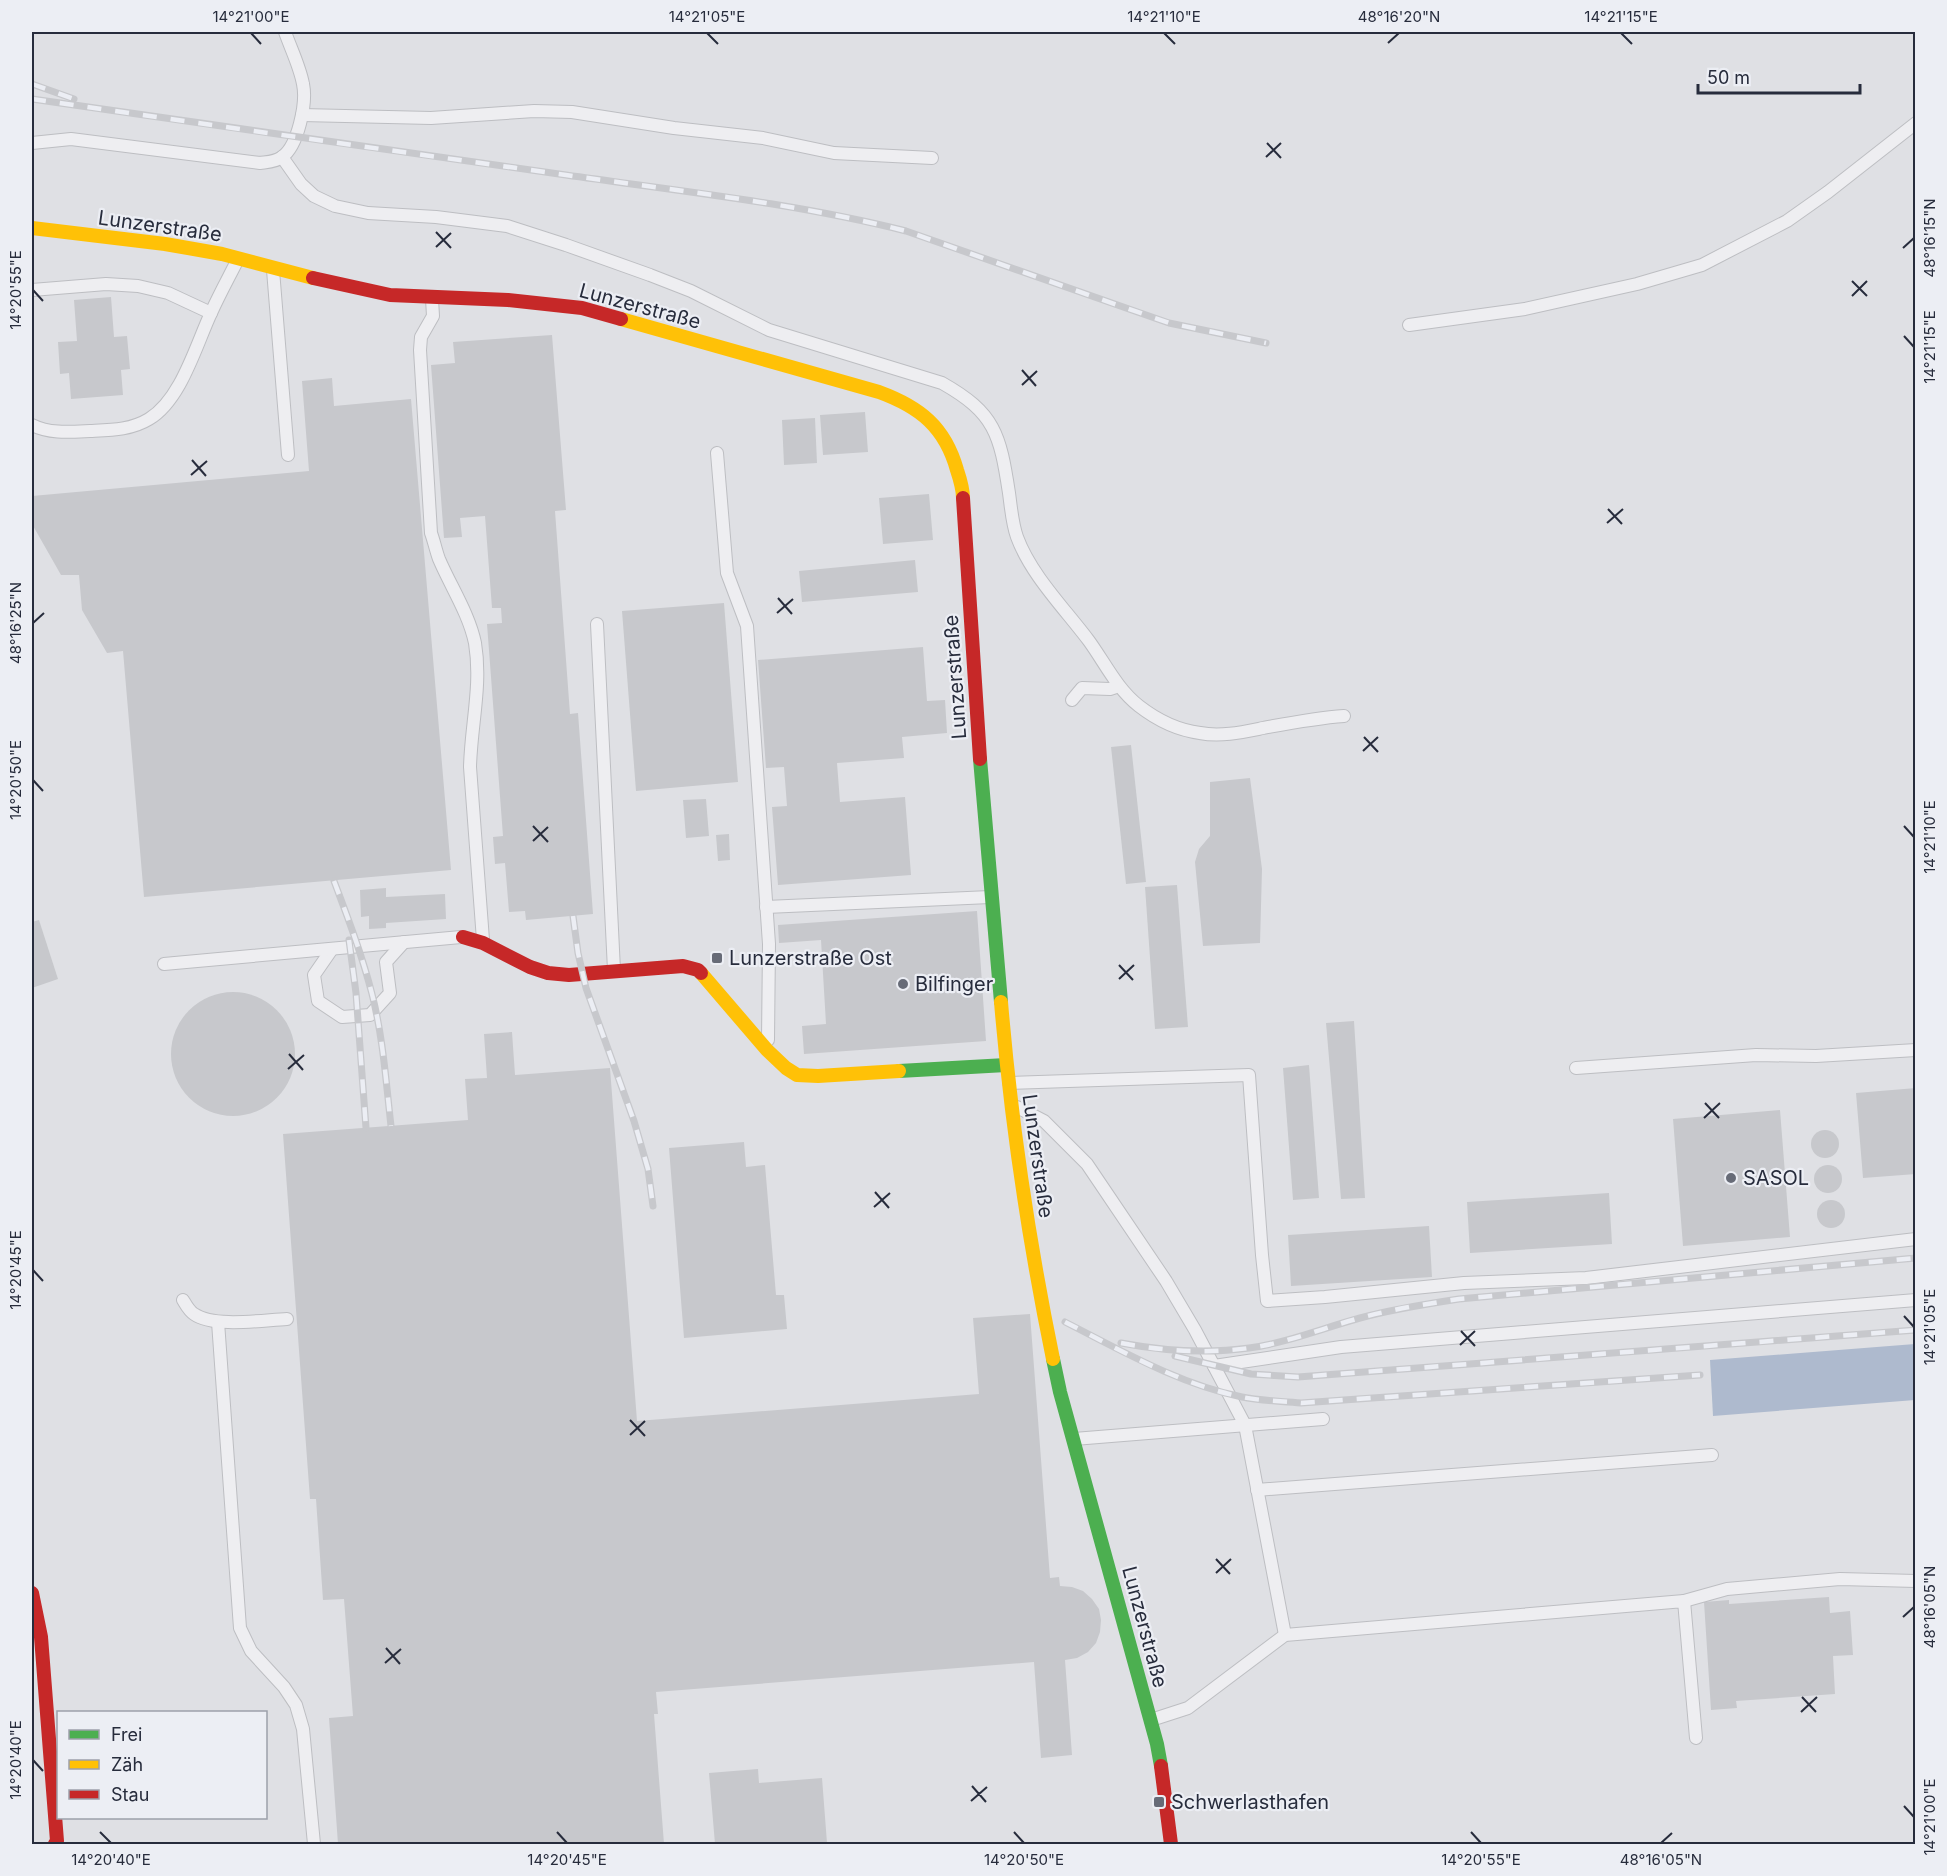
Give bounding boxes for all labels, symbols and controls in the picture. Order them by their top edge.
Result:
text: 14°21'00"E [212,7,290,26]
text: 14°21'05"E [669,7,745,26]
text: 14°21'10"E [1127,7,1201,26]
text: 48°16'20"N [1358,7,1440,26]
text: 14°21'15"E [1584,7,1658,26]
scale bar [1698,57,1860,95]
text: 50 m [1707,67,1750,88]
text: 48°16'15"N [1920,199,1939,278]
street label: Lunzerstraße [97,205,223,247]
text: 14°20'55"E [6,250,25,330]
street label: Lunzerstraße [577,278,703,334]
text: 14°21'15"E [1920,310,1939,384]
text: 48°16'25"N [6,582,25,664]
street label: Lunzerstraße [939,614,971,740]
text: 14°20'50"E [6,740,25,820]
text: 14°21'10"E [1920,800,1939,874]
place label: Lunzerstraße Ost [729,946,892,970]
marker: Lunzerstraße Ost [710,951,724,965]
place label: Bilfinger [915,972,994,996]
marker: Bilfinger [896,977,910,991]
street label: Lunzerstraße [1017,1093,1059,1219]
place label: SASOL [1743,1166,1809,1190]
marker: SASOL [1724,1171,1738,1185]
text: 14°20'45"E [6,1230,25,1310]
text: 14°21'05"E [1920,1289,1939,1365]
street label: Lunzerstraße [1117,1564,1173,1690]
text: 48°16'05"N [1920,1566,1939,1648]
legend [57,1711,267,1819]
text: 14°20'40"E [6,1720,25,1800]
text: Frei [111,1724,142,1745]
text: Zäh [111,1754,143,1775]
text: 14°21'00"E [1920,1778,1939,1856]
text: Stau [111,1784,149,1805]
place label: Schwerlasthafen [1171,1790,1329,1814]
marker: Schwerlasthafen [1152,1795,1166,1809]
text: 14°20'40"E [71,1850,151,1869]
text: 14°20'45"E [527,1850,607,1869]
text: 14°20'50"E [984,1850,1064,1869]
text: 14°20'55"E [1441,1850,1521,1869]
text: 48°16'05"N [1620,1850,1702,1869]

